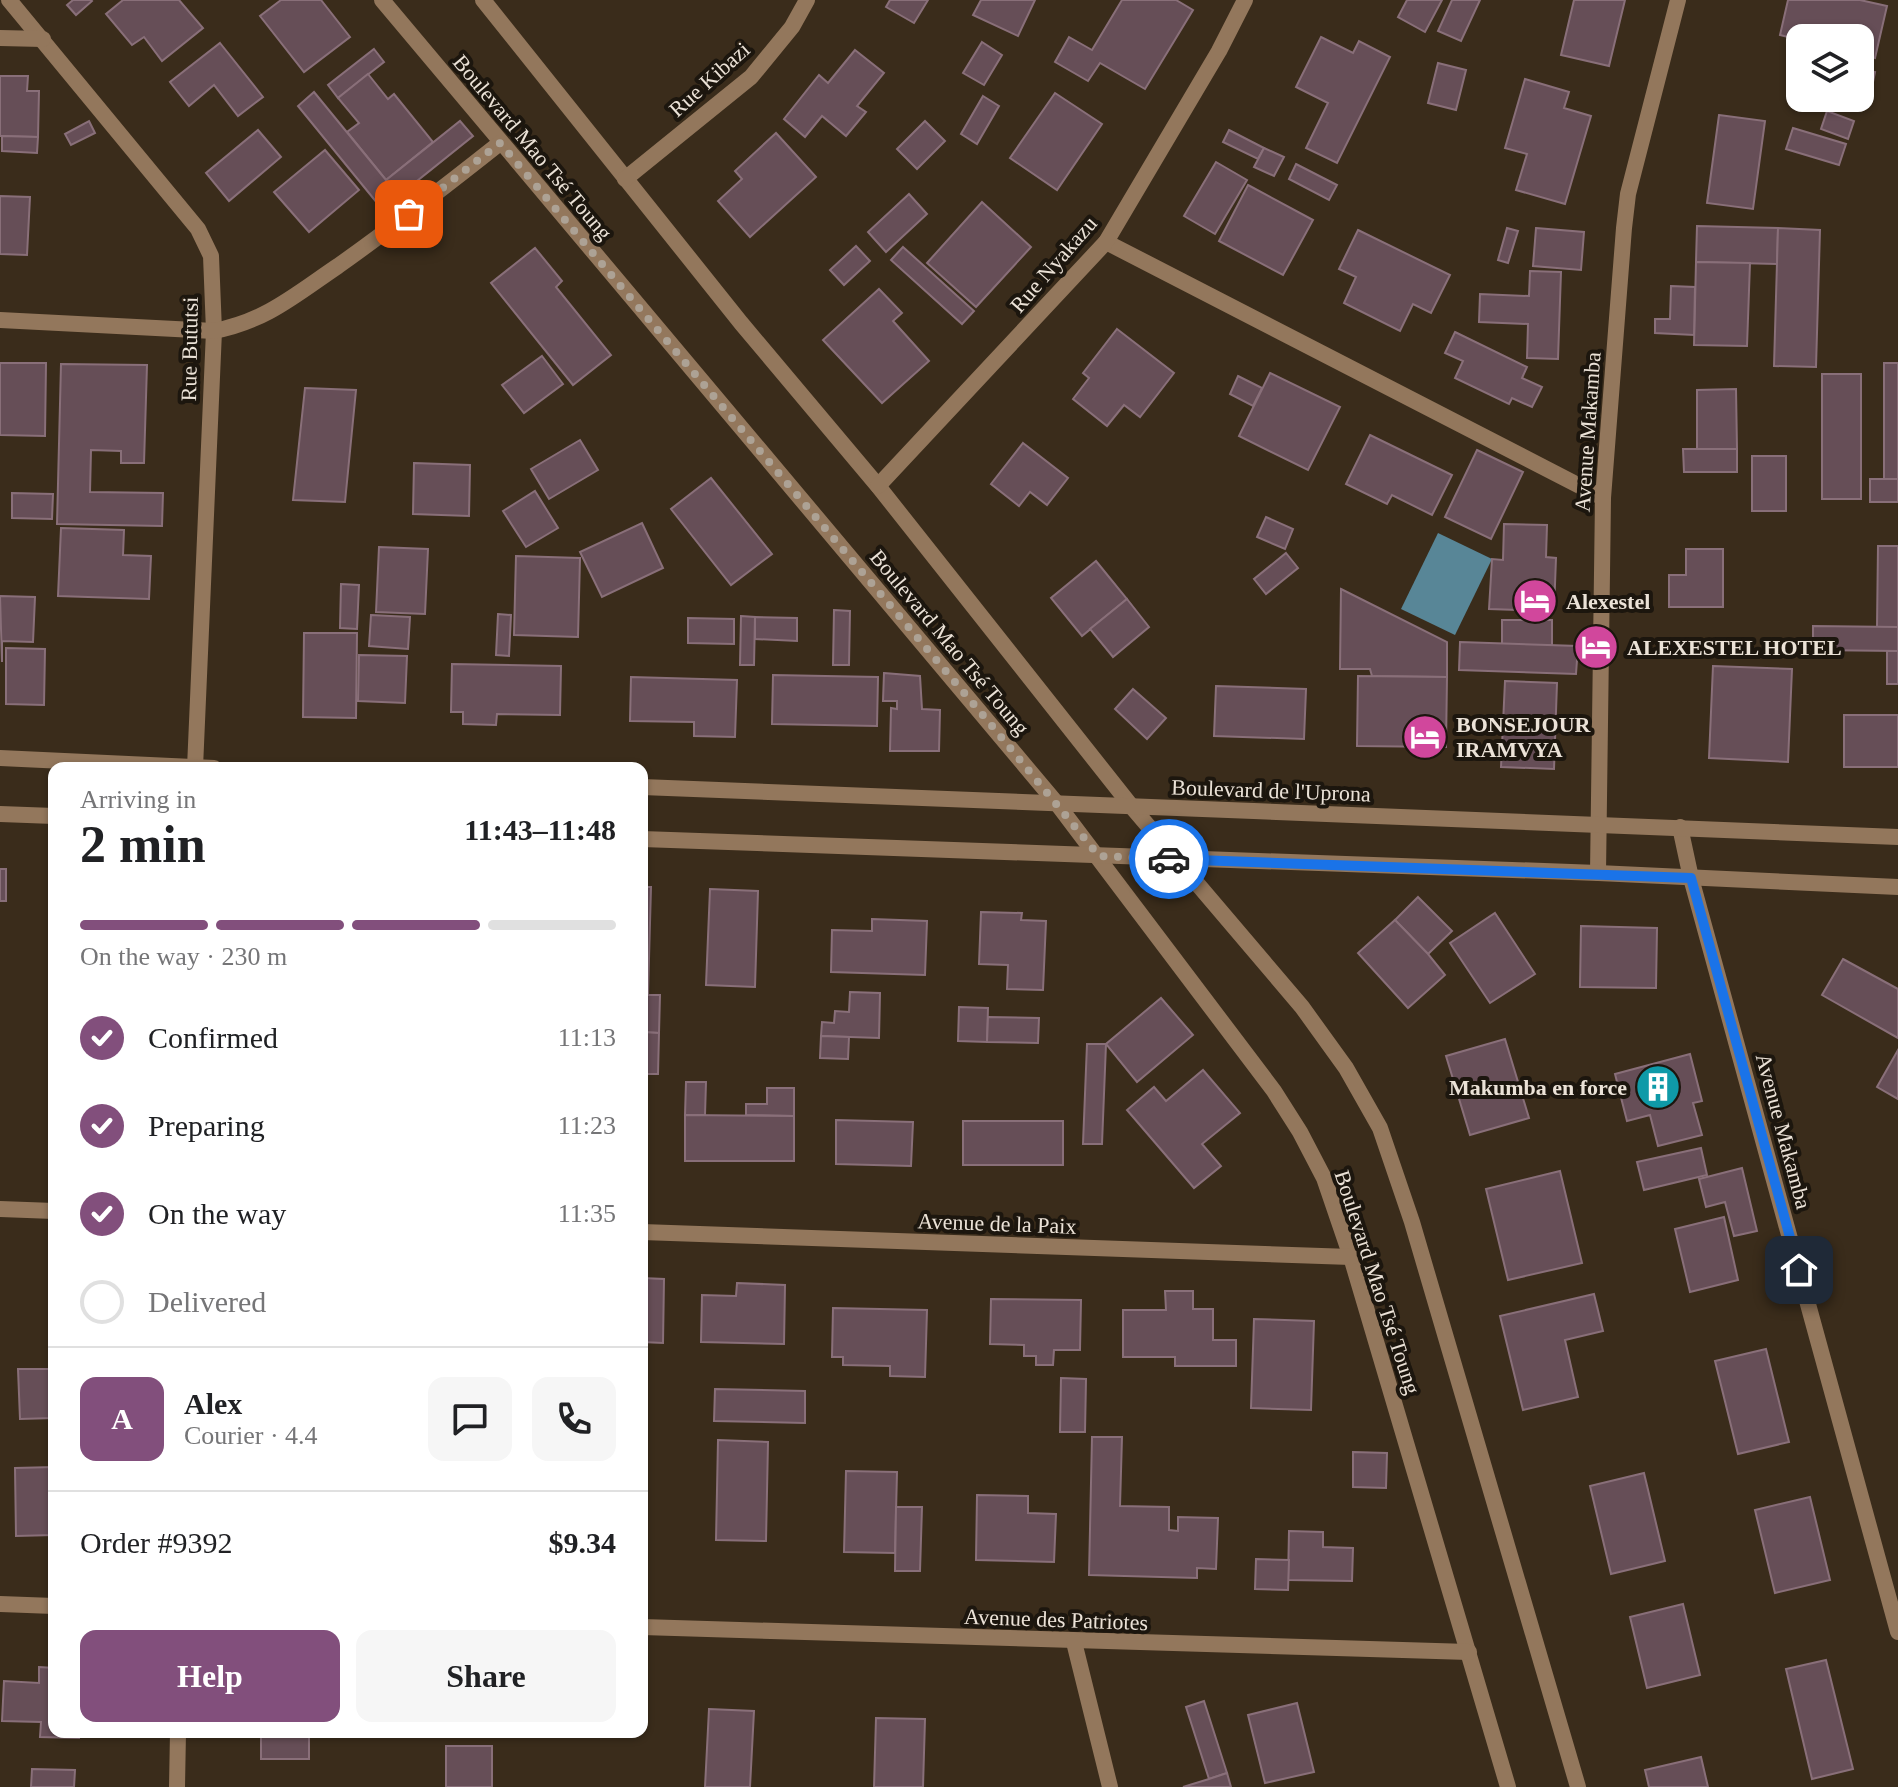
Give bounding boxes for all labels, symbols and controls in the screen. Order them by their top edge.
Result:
map controls [1786,24,1874,112]
button: layers [1786,24,1874,112]
street label: Rue Kibazi [664,37,755,122]
street label: Boulevard Mao Tsé Toung [448,50,617,245]
pin [375,180,443,248]
icon: bag [387,192,431,236]
street label: Rue Nyakazu [1005,211,1102,317]
street label: Rue Bututsi [176,297,203,401]
street label: Avenue Makamba [1569,351,1606,513]
street label: Boulevard Mao Tsé Toung [865,545,1034,740]
hotel icon: Alexestel [1511,577,1559,625]
place label: Alexestel [1566,589,1650,614]
hotel icon: ALEXESTEL HOTEL [1572,623,1620,671]
place label: ALEXESTEL HOTEL [1627,635,1842,660]
place label: BONSEJOUR IRAMVYA [1456,712,1592,762]
hotel icon: BONSEJOUR IRAMVYA [1401,713,1449,761]
street label: Boulevard de l'Uprona [1171,775,1371,806]
text: Arriving in [80,785,196,814]
text: 11:43–11:48 [464,813,616,846]
text: 2 min [80,816,206,873]
courier [1129,819,1209,899]
icon: car [1147,837,1191,881]
text: On the way · 230 m [80,942,287,971]
icon: check [80,1016,124,1060]
text: Confirmed [148,1021,278,1054]
text: 11:13 [558,1023,616,1052]
street label: Avenue Makamba [1751,1050,1816,1212]
building icon: Makumba en force [1634,1063,1682,1111]
place label: Makumba en force [1449,1075,1627,1100]
icon: check [80,1104,124,1148]
text: Preparing [148,1109,265,1142]
text: 11:23 [558,1111,616,1140]
street label: Boulevard Mao Tsé Toung [1330,1167,1426,1397]
icon: check [80,1192,124,1236]
text: On the way [148,1197,286,1230]
text: 11:35 [558,1199,616,1228]
street label: Avenue de la Paix [917,1208,1077,1239]
pin [1765,1236,1833,1304]
icon: home [1777,1248,1821,1292]
text: Delivered [148,1285,266,1318]
button: chat [428,1377,512,1461]
button: phone [532,1377,616,1461]
text: Alex [184,1387,242,1420]
text: A [111,1402,133,1435]
text: Courier · 4.4 [184,1421,318,1450]
text: Order #9392 [80,1526,232,1559]
text: $9.34 [549,1526,616,1559]
street label: Avenue des Patriotes [964,1604,1148,1635]
button: Help [80,1630,340,1722]
button: Share [356,1630,616,1722]

